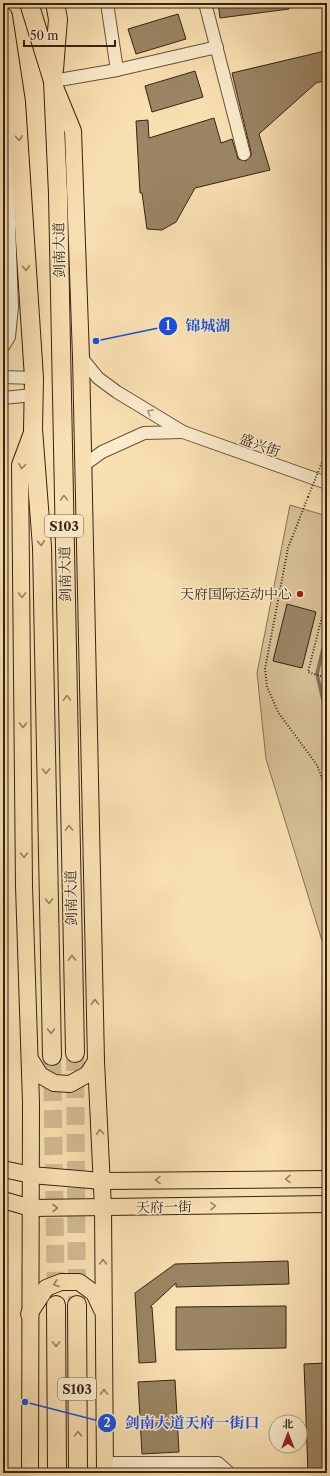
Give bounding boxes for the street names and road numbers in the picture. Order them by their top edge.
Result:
street label: 剑南大道 [50,222,68,278]
street label: 盛兴街 [237,429,283,461]
road number: S103 [45,515,83,537]
street label: 剑南大道 [56,546,74,602]
street label: 剑南大道 [62,870,80,926]
street label: 天府一街 [136,1198,192,1216]
road number: S103 [58,1378,96,1400]

